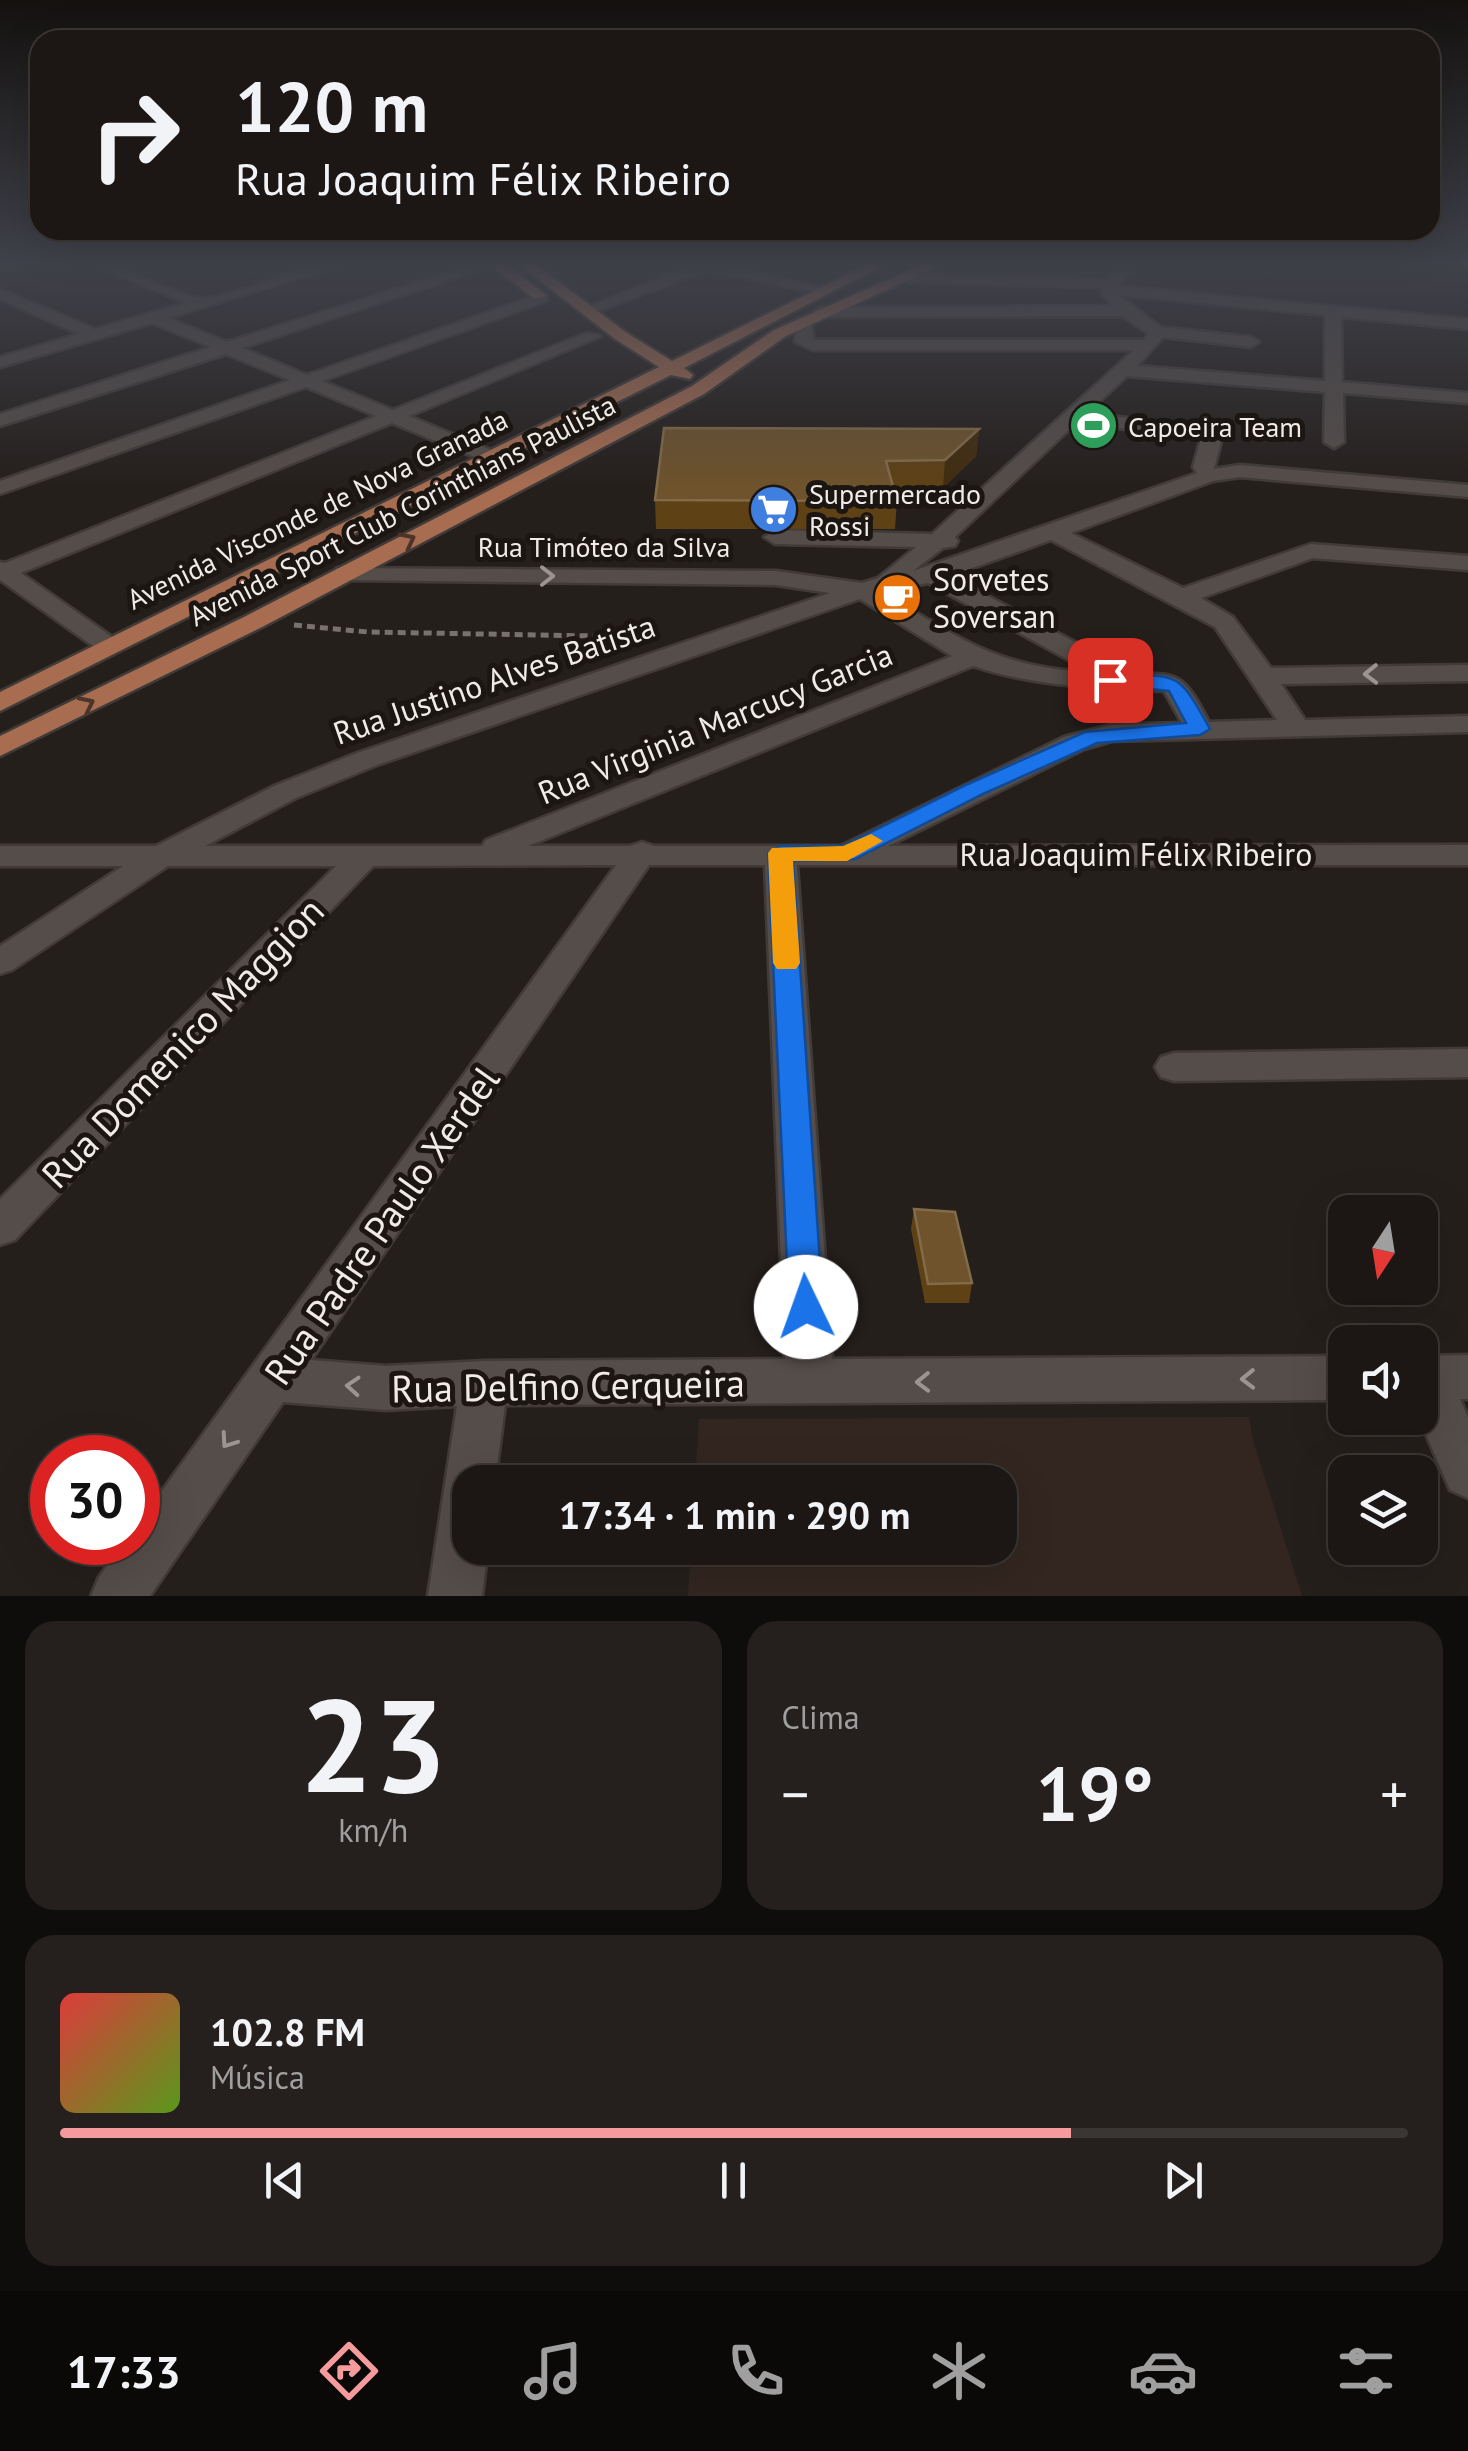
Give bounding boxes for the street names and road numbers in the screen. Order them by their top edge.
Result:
street label: Avenida Sport Club Corinthians Paulista [182,386,622,634]
street label: Avenida Visconde de Nova Granada [120,400,514,618]
street label: Rua Timóteo da Silva [478,528,730,565]
street label: Rua Justino Alves Batista [328,604,660,754]
street label: Rua Virginia Marcucy Garcia [532,633,898,813]
street label: Rua Joaquim Félix Ribeiro [960,833,1312,875]
street label: Rua Domenico Maggion [30,886,334,1198]
street label: Rua Padre Paulo Xerdel [253,1056,509,1394]
street label: Rua Delfino Cerqueira [391,1357,745,1413]

